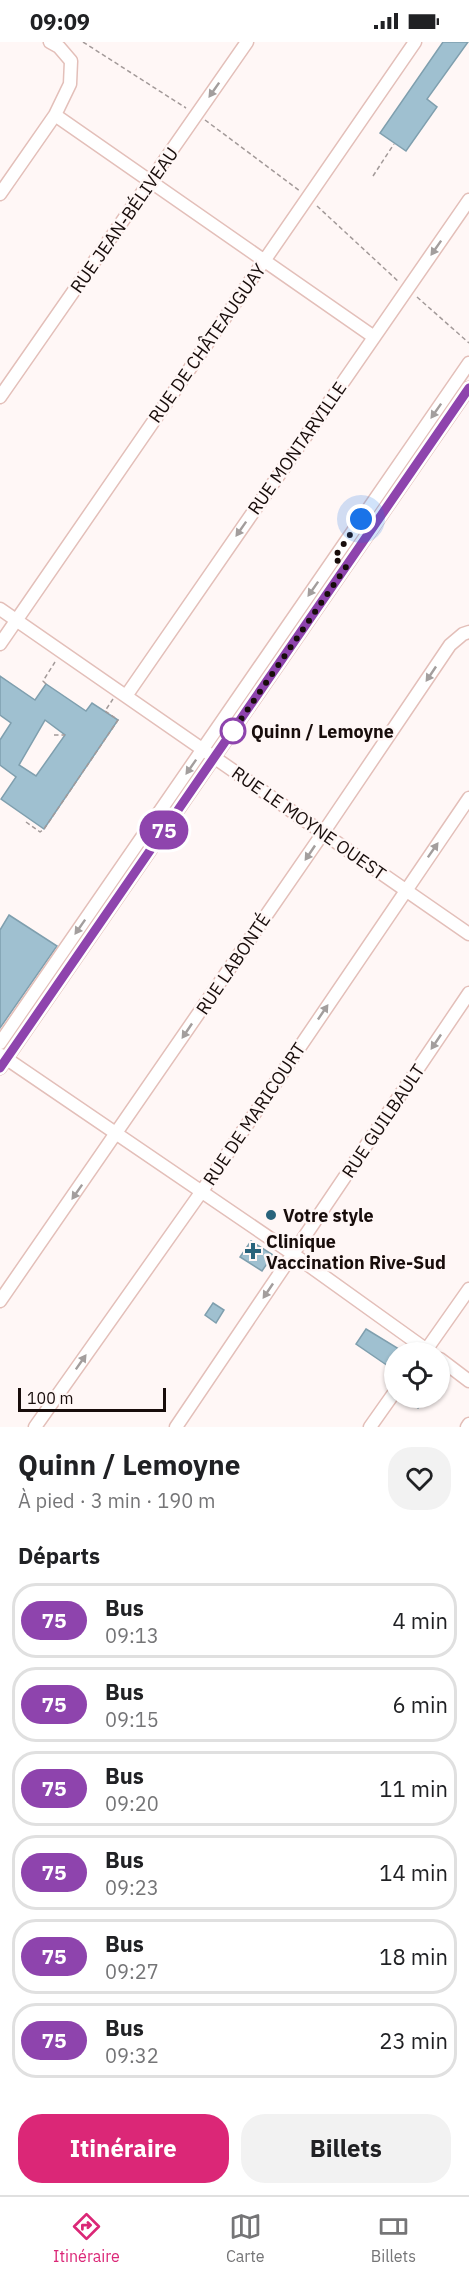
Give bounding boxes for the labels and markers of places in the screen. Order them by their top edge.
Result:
marker: Quinn / Lemoyne [220,718,246,744]
place label: Quinn / Lemoyne [251,720,394,743]
place label: Votre style [283,1204,374,1227]
marker: Votre style [264,1208,278,1222]
place label: Clinique Vaccination Rive-Sud [266,1230,446,1274]
marker: Clinique Vaccination Rive-Sud [244,1242,262,1260]

